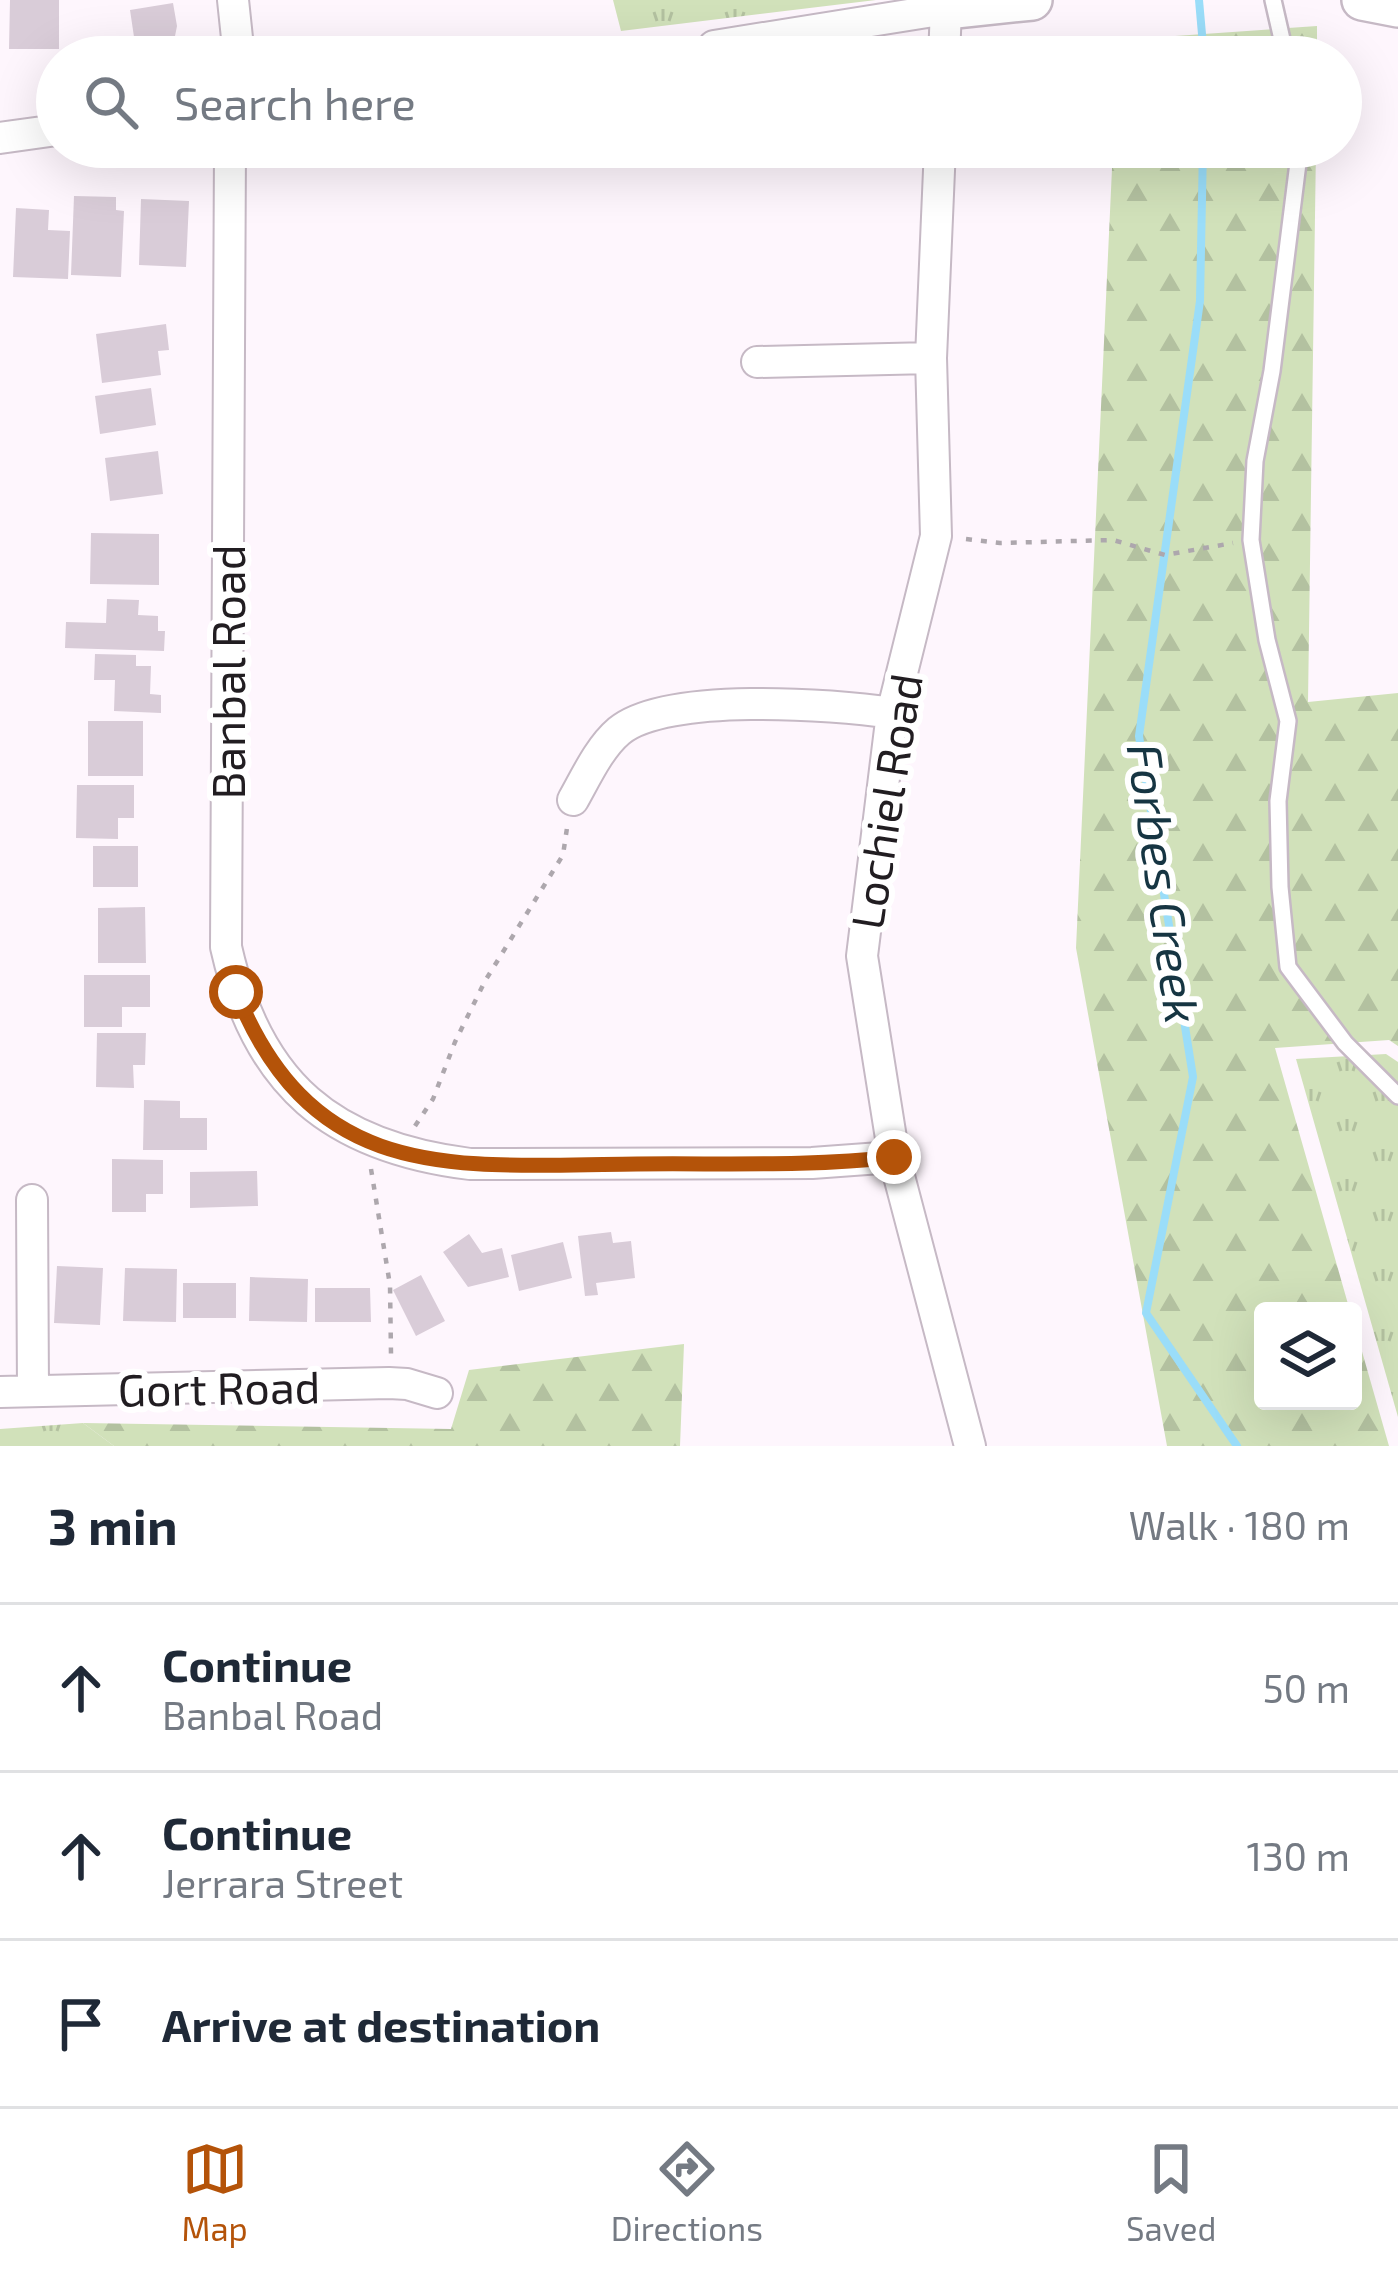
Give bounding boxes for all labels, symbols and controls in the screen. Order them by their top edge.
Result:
search box [36,36,1362,168]
icon: search [78,69,144,135]
text: Search here [174,75,416,129]
street label: Banbal Road [200,544,254,800]
street label: Lochiel Road [838,669,932,933]
water label: Forbes Creek [1117,739,1213,1027]
route start [209,965,263,1019]
route end [867,1130,921,1184]
map controls [1254,1302,1362,1410]
button: layers [1254,1302,1362,1410]
street label: Gort Road [117,1358,321,1416]
text: 3 min [48,1494,178,1555]
text: Walk · 180 m [1129,1501,1350,1548]
text: Continue [162,1637,352,1691]
icon: ahead [48,1655,114,1721]
text: 50 m [1263,1664,1350,1711]
text: Banbal Road [162,1691,383,1738]
text: Continue [162,1805,352,1859]
icon: ahead [48,1823,114,1889]
text: 130 m [1246,1832,1350,1879]
text: Jerrara Street [162,1859,403,1906]
icon: arrive [48,1991,114,2057]
text: Arrive at destination [162,1997,600,2051]
tab: Map [182,2136,248,2248]
tab: Directions [611,2136,763,2248]
tab: Saved [1126,2136,1216,2248]

